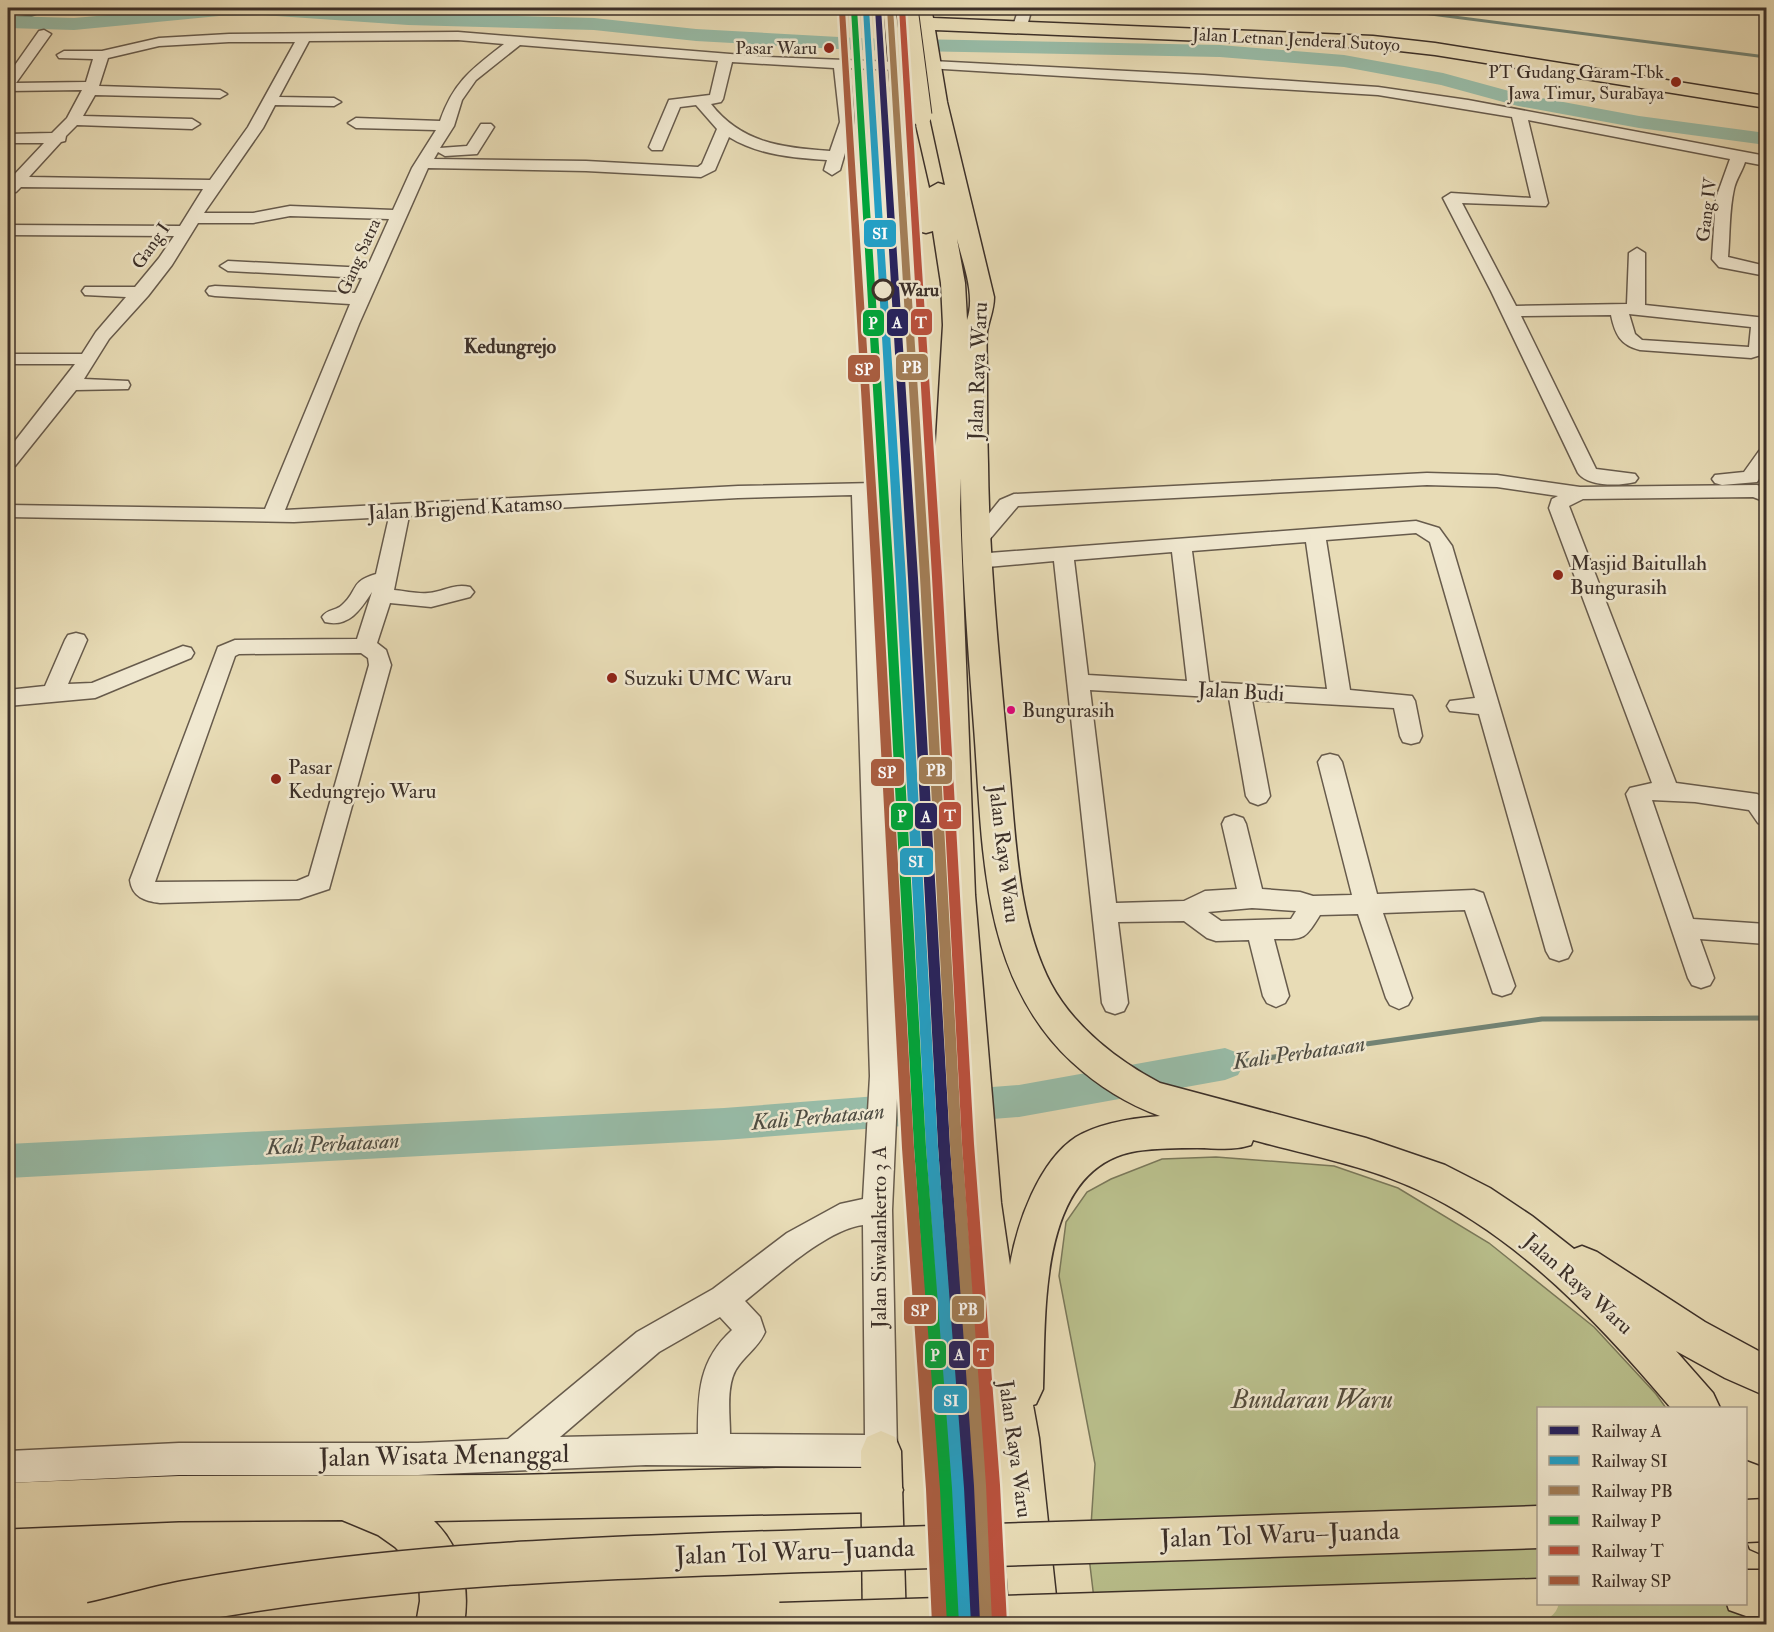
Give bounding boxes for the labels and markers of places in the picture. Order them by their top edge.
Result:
place label: Pasar Waru [735,37,817,60]
marker: Pasar Waru [822,41,836,55]
place label: PT Gudang Garam Tbk Jawa Timur, Surabaya [1488,61,1665,105]
marker: PT Gudang Garam Tbk Jawa Timur, Surabaya [1669,75,1683,89]
marker: Waru [872,279,894,301]
place label: Waru [898,279,940,302]
place label: Masjid Baitullah Bungurasih [1570,550,1707,601]
marker: Masjid Baitullah Bungurasih [1551,568,1565,582]
place label: Suzuki UMC Waru [624,665,792,692]
marker: Suzuki UMC Waru [605,671,619,685]
place label: Bungurasih [1022,698,1115,723]
marker: Bungurasih [1005,704,1017,716]
place label: Pasar Kedungrejo Waru [288,754,436,805]
marker: Pasar Kedungrejo Waru [269,772,283,786]

